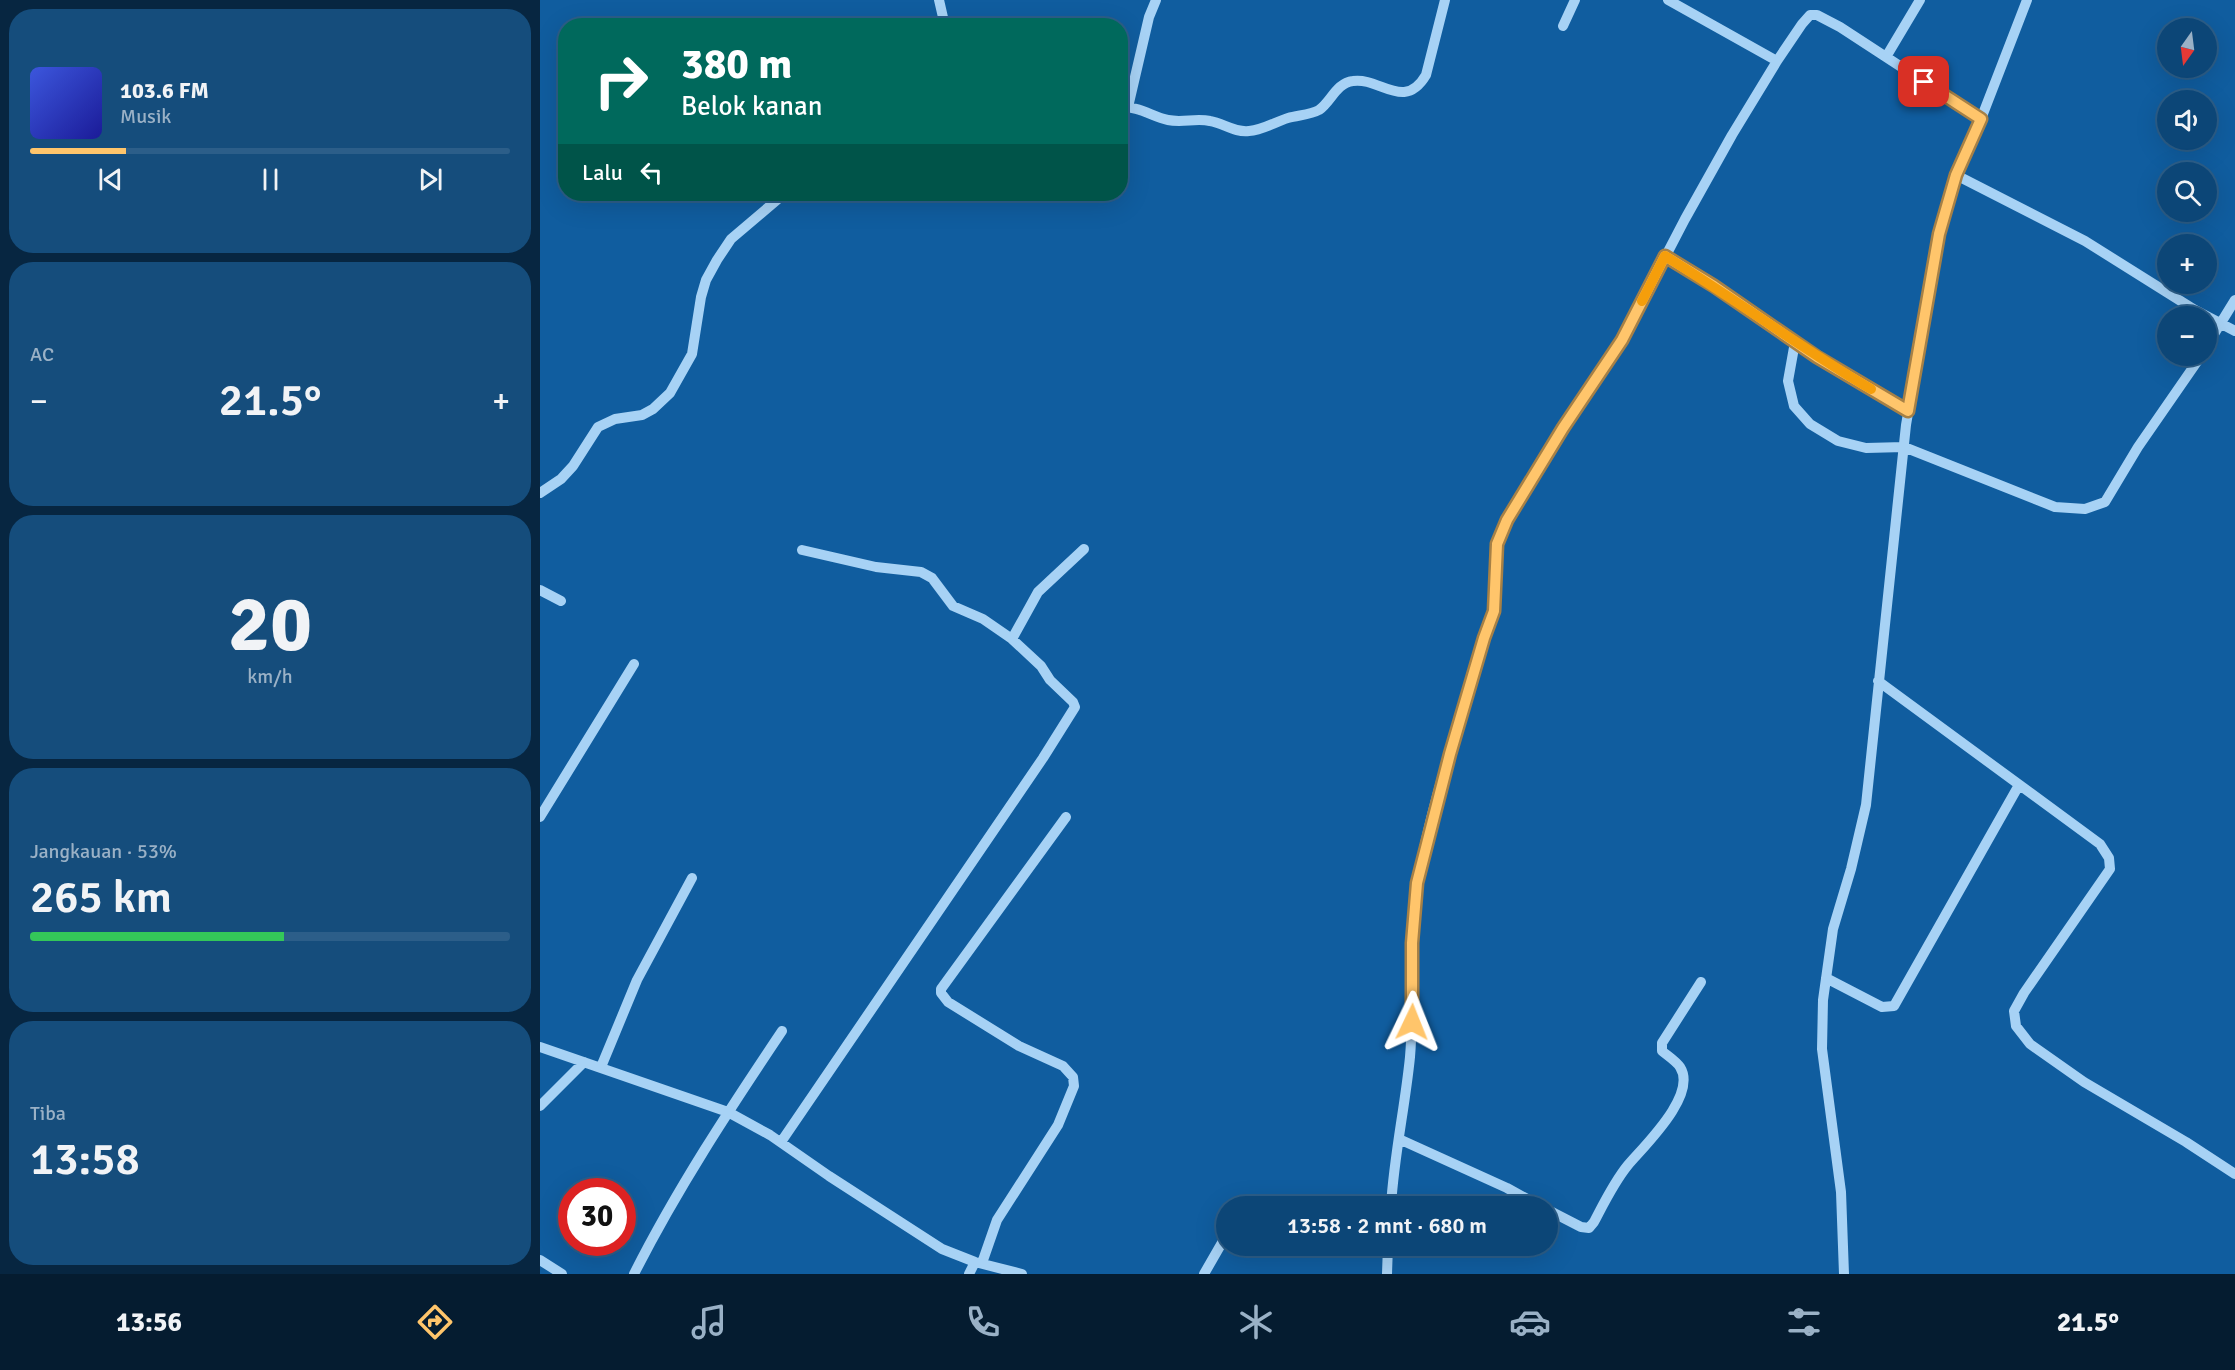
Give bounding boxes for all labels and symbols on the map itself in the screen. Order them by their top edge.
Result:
north arrow [2157,18,2217,78]
pin [1898,56,1949,107]
position arrow [1380,990,1444,1054]
speed limit sign: 30 [558,1178,636,1256]

